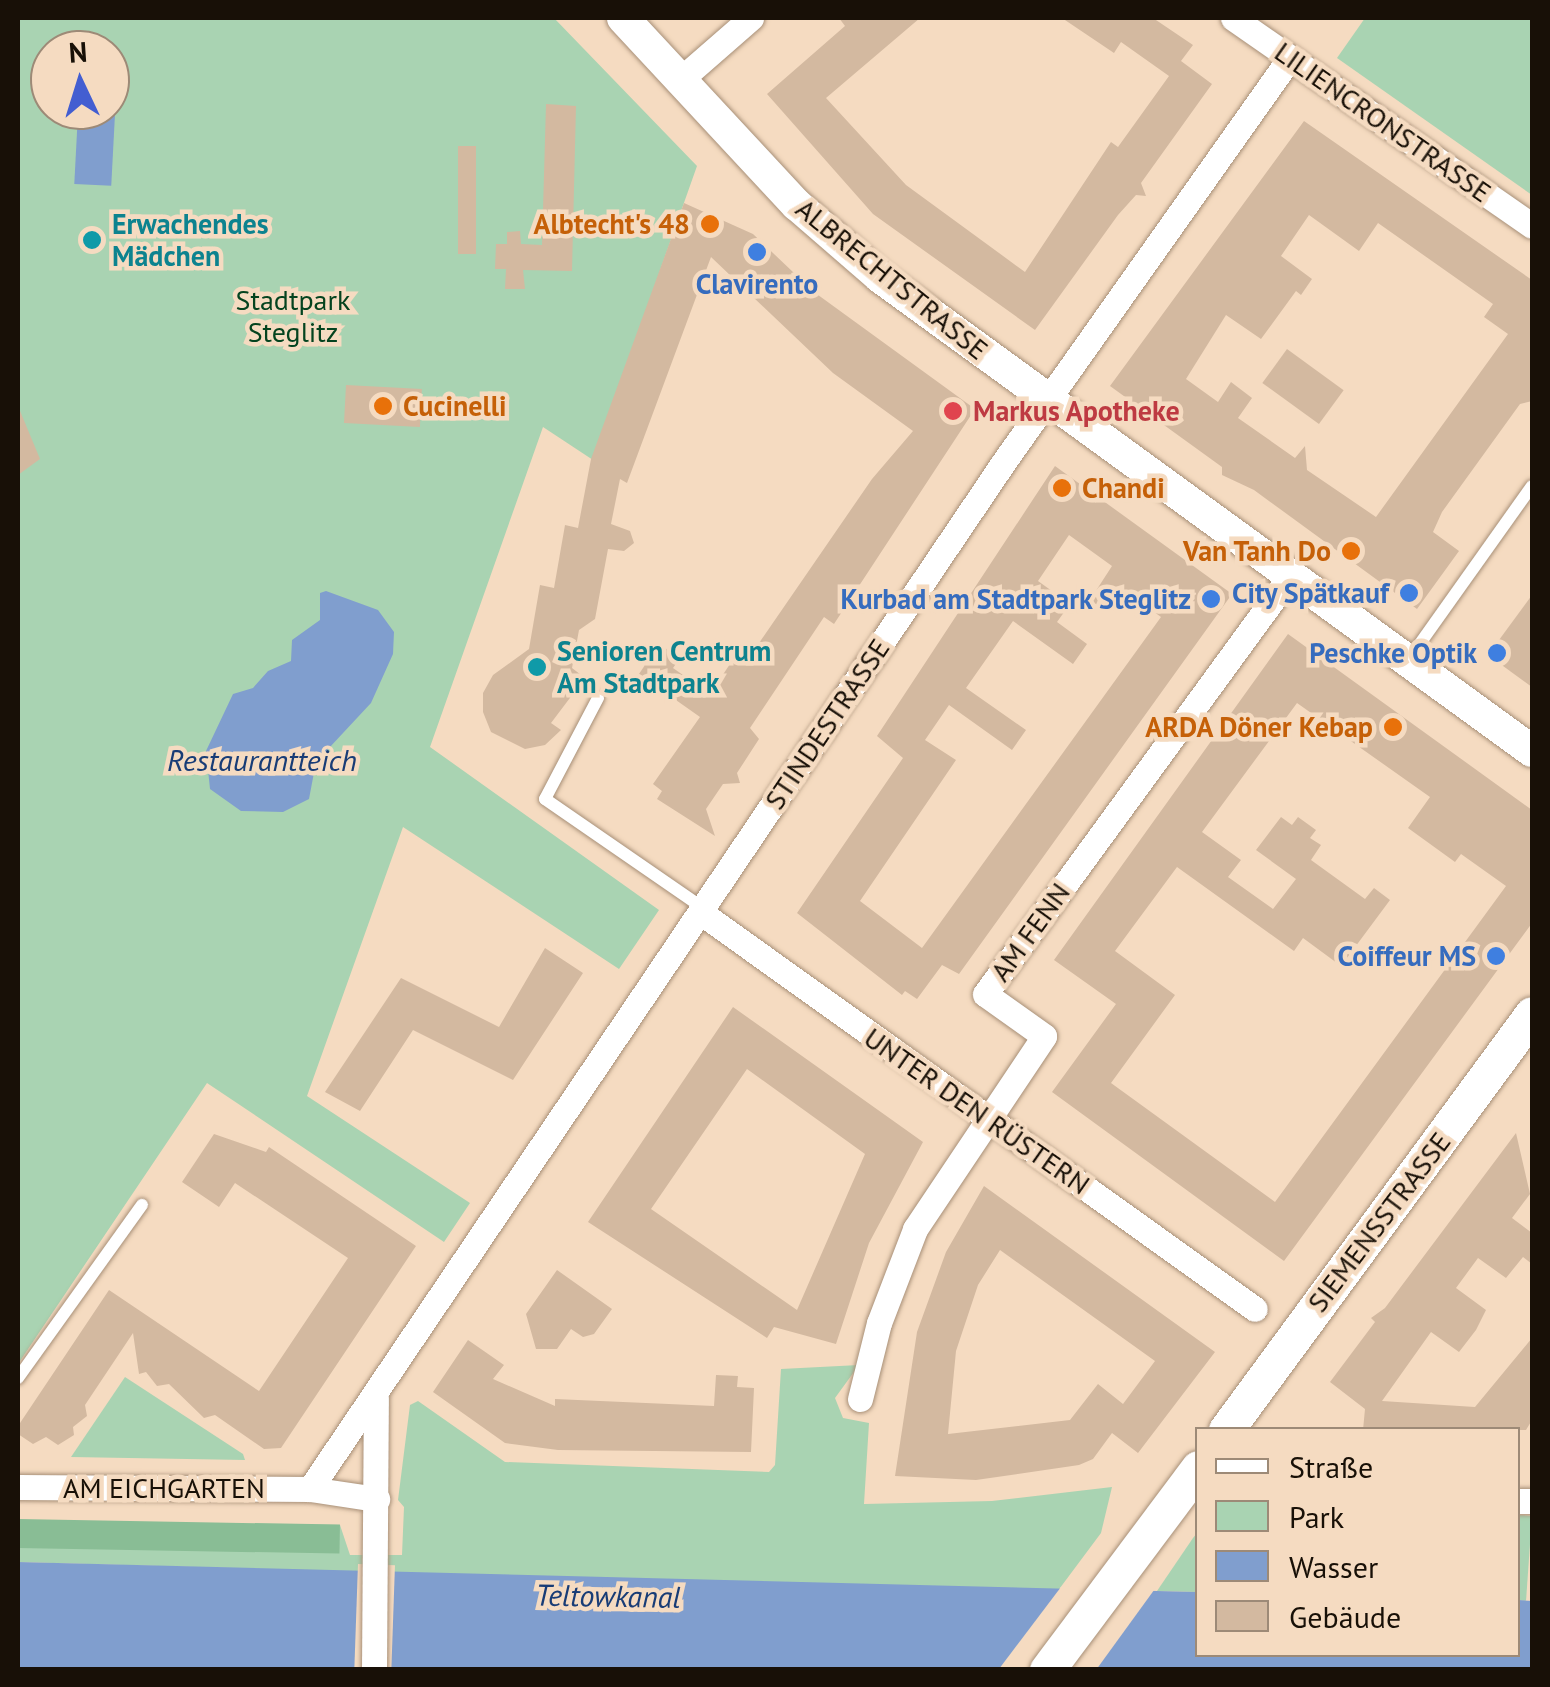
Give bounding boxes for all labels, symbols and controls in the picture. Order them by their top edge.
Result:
north arrow [30,30,130,130]
text: N [68,32,88,71]
street label: LILIENCRONSTRASSE [1269,35,1497,209]
street label: ALBRECHTSTRASSE [789,191,995,367]
place label: Erwachendes Mädchen [112,207,269,273]
place label: Albtecht's 48 [534,207,690,241]
marker: Albtecht's 48 [699,213,721,235]
marker: Erwachendes Mädchen [81,229,103,251]
marker: Clavirento [746,241,768,263]
place label: Clavirento [696,267,818,301]
park label: Stadtpark Steglitz [236,283,350,349]
place label: Cucinelli [403,389,507,423]
place label: Markus Apotheke [973,394,1181,428]
marker: Cucinelli [372,395,394,417]
marker: Markus Apotheke [942,400,964,422]
place label: Chandi [1082,471,1165,505]
marker: Chandi [1051,477,1073,499]
place label: Van Tanh Do [1182,534,1331,568]
marker: Van Tanh Do [1340,540,1362,562]
place label: City Spätkauf [1231,576,1389,610]
place label: Kurbad am Stadtpark Steglitz [840,582,1191,616]
marker: City Spätkauf [1398,582,1420,604]
marker: Kurbad am Stadtpark Steglitz [1200,588,1222,610]
street label: STINDESTRASSE [758,632,896,816]
place label: Senioren Centrum Am Stadtpark [557,634,772,700]
place label: Peschke Optik [1309,636,1477,670]
marker: Peschke Optik [1486,642,1508,664]
marker: Senioren Centrum Am Stadtpark [526,656,548,678]
place label: ARDA Döner Kebap [1144,710,1373,744]
marker: ARDA Döner Kebap [1382,716,1404,738]
water label: Restaurantteich [167,742,357,778]
street label: AM FENN [983,876,1077,988]
place label: Coiffeur MS [1338,939,1476,973]
marker: Coiffeur MS [1485,945,1507,967]
street label: UNTER DEN RÜSTERN [858,1021,1096,1201]
street label: SIEMENSSTRASSE [1300,1125,1458,1319]
legend [1195,1427,1520,1657]
text: Straße [1289,1447,1373,1486]
street label: AM EICHGARTEN [63,1471,265,1505]
text: Park [1289,1497,1344,1536]
text: Wasser [1289,1547,1378,1586]
water label: Teltowkanal [535,1577,681,1615]
text: Gebäude [1289,1597,1401,1636]

